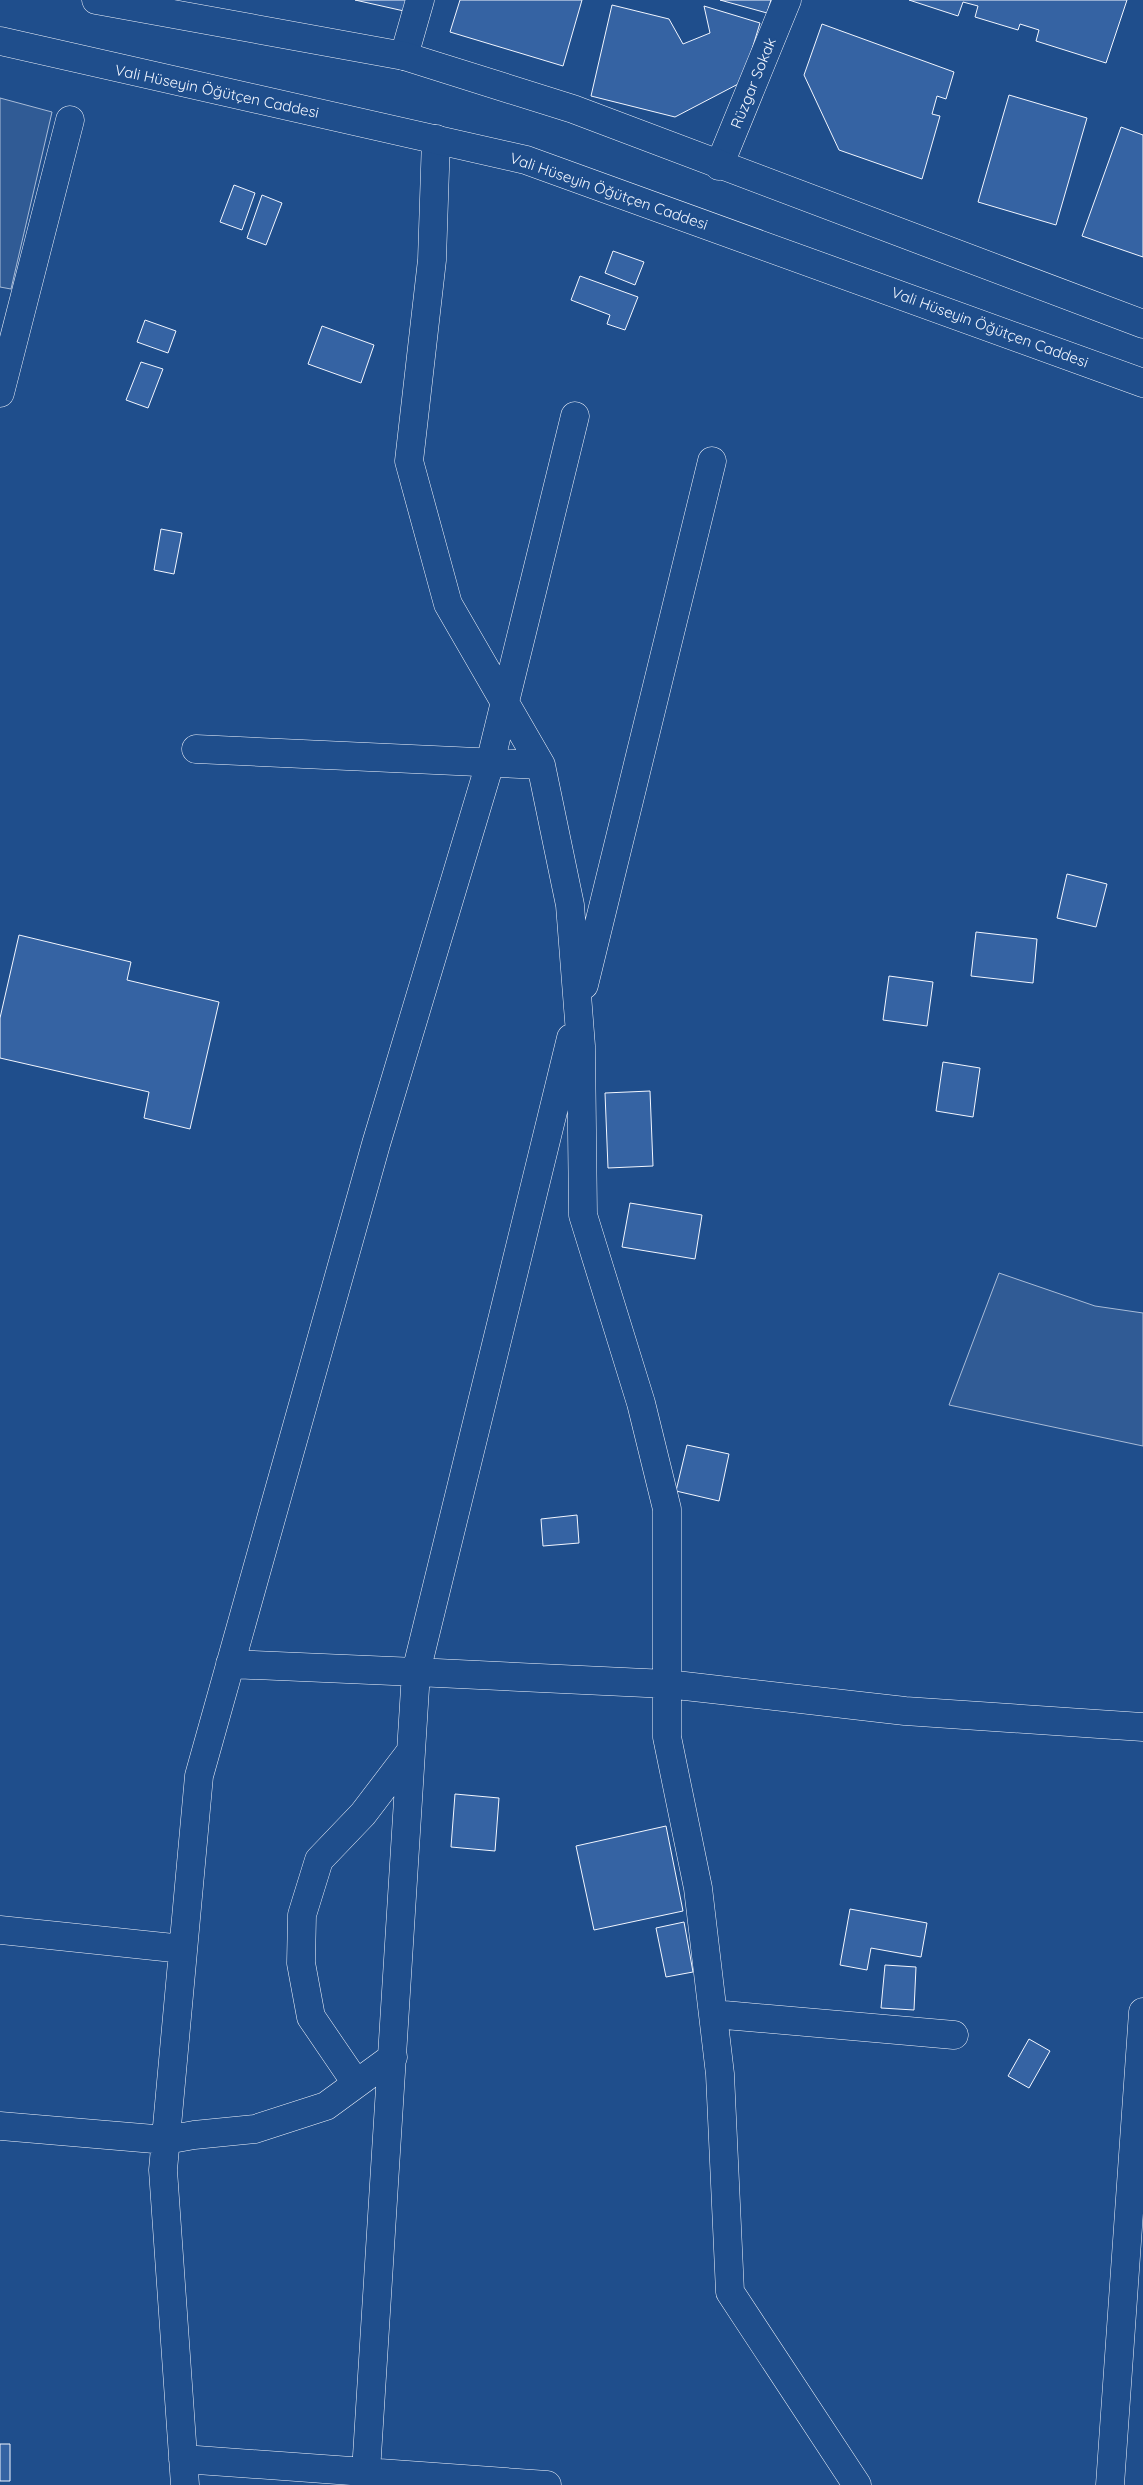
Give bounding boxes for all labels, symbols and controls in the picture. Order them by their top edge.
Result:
street label: Rüzgar Sokak [726,35,780,131]
street label: Vali Hüseyin Öğütçen Caddesi [113,60,321,122]
street label: Vali Hüseyin Öğütçen Caddesi [507,148,711,234]
street label: Vali Hüseyin Öğütçen Caddesi [889,282,1091,372]

